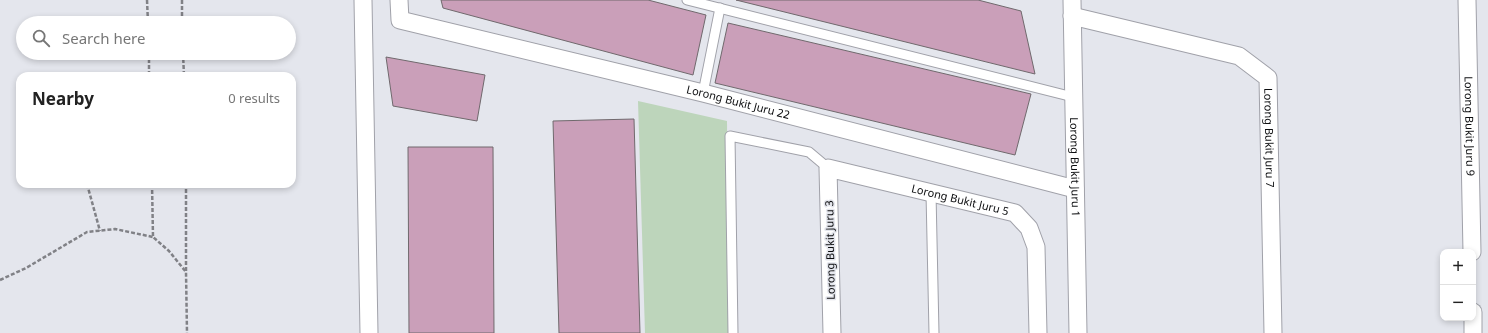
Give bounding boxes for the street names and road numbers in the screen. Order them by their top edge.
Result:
street label: Lorong Bukit Juru 9 [1462,76,1478,176]
street label: Lorong Bukit Juru 22 [685,81,792,122]
street label: Lorong Bukit Juru 7 [1261,88,1278,188]
street label: Lorong Bukit Juru 1 [1067,117,1084,217]
street label: Lorong Bukit Juru 5 [910,180,1011,218]
street label: Lorong Bukit Juru 3 [821,200,838,300]

